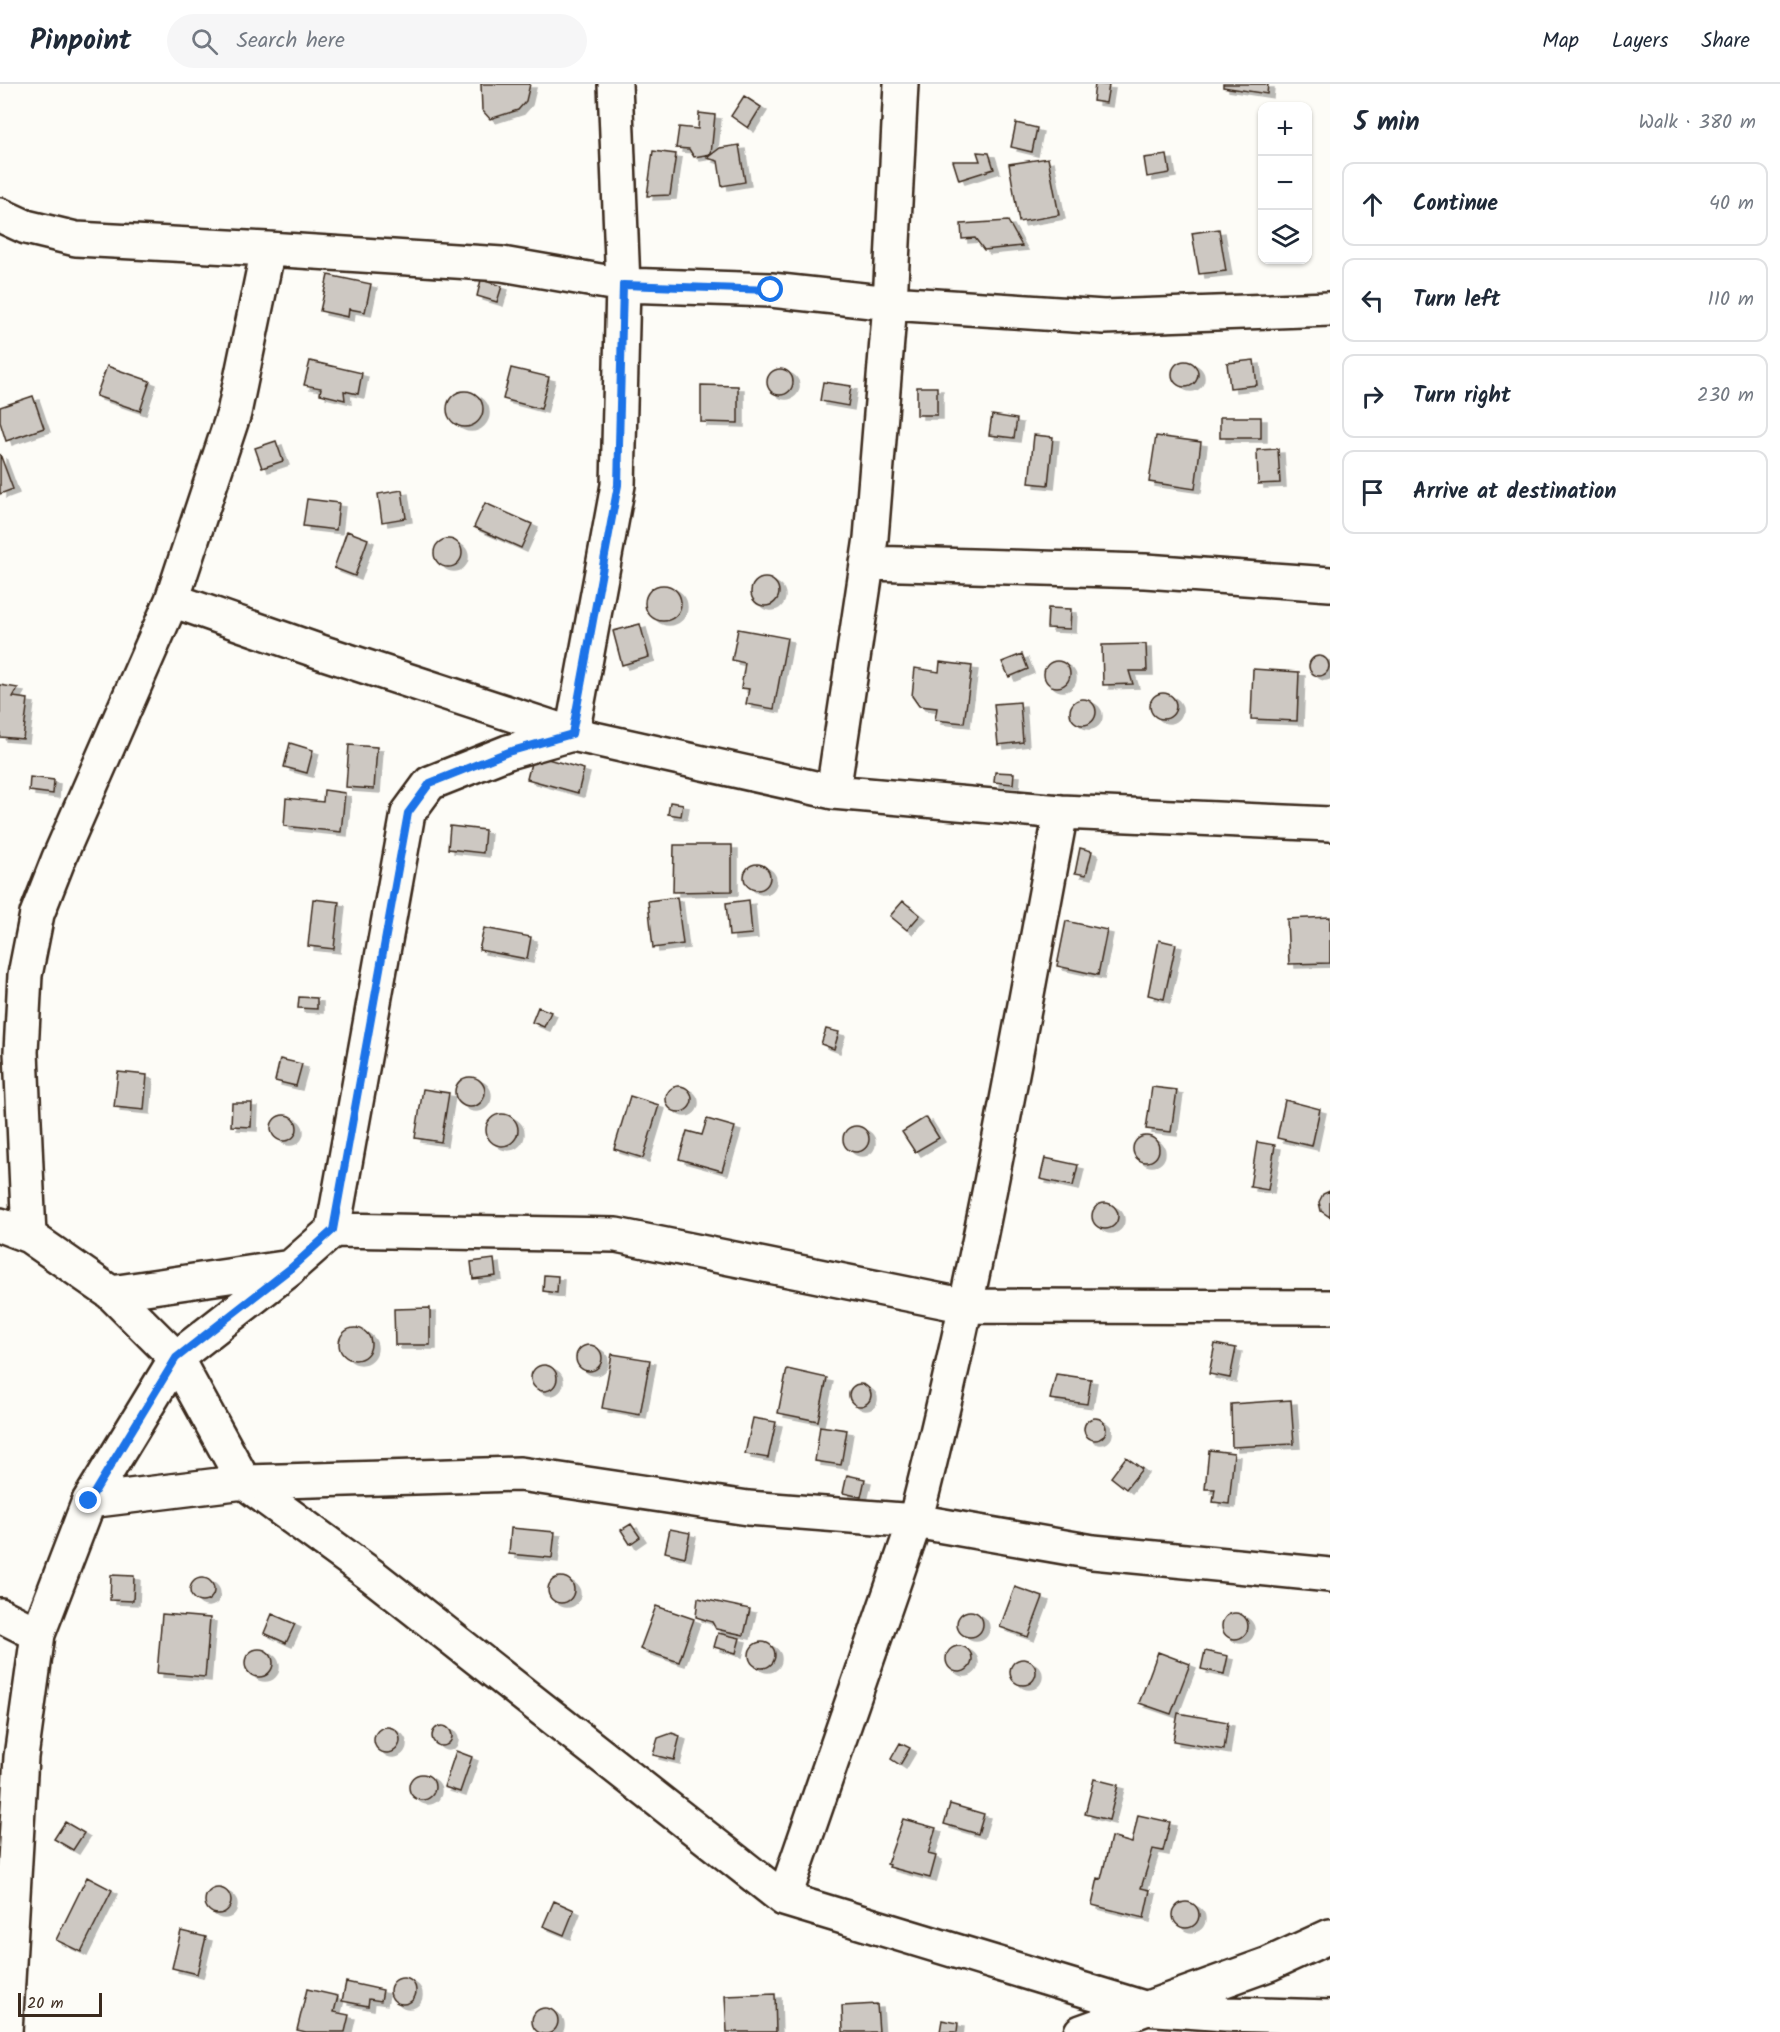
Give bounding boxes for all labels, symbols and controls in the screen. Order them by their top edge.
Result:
search box [167,14,587,68]
text: Pinpoint [30,19,131,64]
text: Search here [236,24,345,59]
icon: search [188,25,221,58]
text: Map [1542,25,1579,58]
text: Layers [1612,25,1668,58]
text: Share [1701,25,1750,58]
map controls [1258,102,1312,264]
button: + [1258,102,1312,156]
text: 5 min [1354,102,1420,144]
text: Walk · 380 m [1639,107,1756,139]
button: − [1258,156,1312,210]
text: Continue [1413,187,1498,222]
icon: ahead [1356,188,1389,221]
text: 40 m [1709,188,1754,220]
button: layers [1258,210,1312,264]
route start [757,276,783,302]
text: Turn left [1413,283,1500,318]
icon: left [1356,284,1389,317]
text: 110 m [1708,284,1754,316]
text: Turn right [1413,379,1511,414]
icon: right [1356,380,1389,413]
text: 230 m [1697,380,1754,412]
text: Arrive at destination [1413,475,1616,510]
icon: arrive [1356,476,1389,509]
route end [75,1487,101,1513]
scale bar [18,1990,102,2018]
text: 20 m [27,1991,63,2016]

